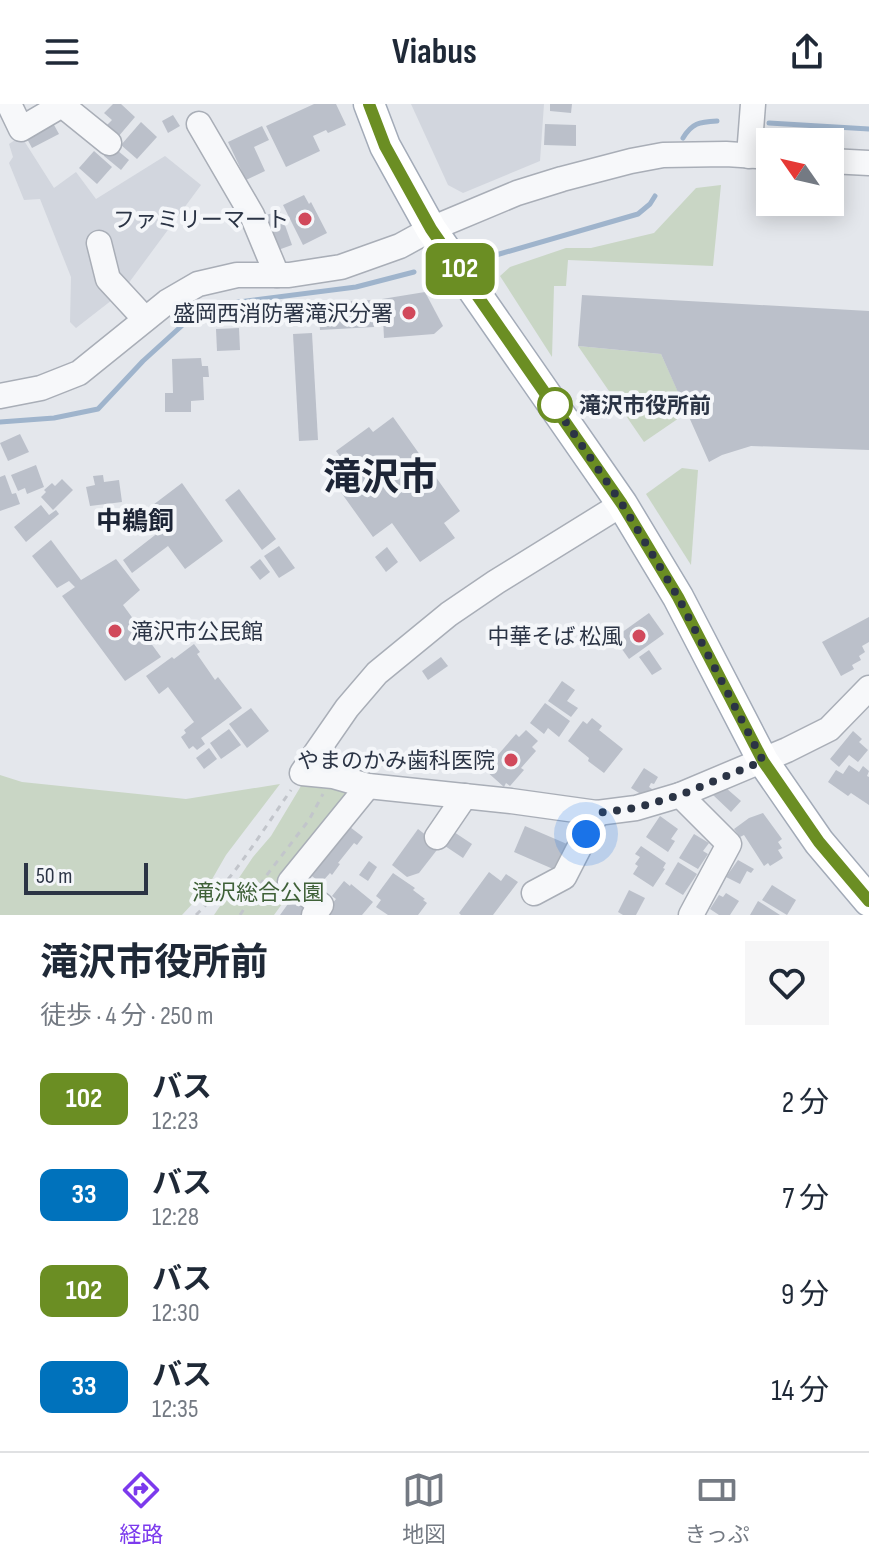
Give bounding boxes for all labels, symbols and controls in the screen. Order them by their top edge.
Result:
icon: menu [40,30,84,74]
icon: share [785,30,829,74]
text: Viabus [392,31,477,74]
north arrow [756,128,844,216]
map controls [756,128,844,216]
place label: ファミリーマート [113,207,289,234]
marker: ファミリーマート [296,210,314,228]
line badge: 102 [414,243,506,295]
text: 102 [442,252,478,285]
place label: 盛岡西消防署滝沢分署 [173,301,393,328]
marker: 盛岡西消防署滝沢分署 [400,304,418,322]
marker: 滝沢市役所前 [538,388,572,422]
place label: 滝沢市役所前 [579,393,711,420]
district label: 滝沢市 [323,456,437,501]
district label: 中鵜飼 [96,507,174,538]
place label: 滝沢市公民館 [131,619,263,646]
marker: 滝沢市公民館 [106,622,124,640]
place label: 中華そば 松風 [488,624,623,651]
marker: 中華そば 松風 [630,627,648,645]
place label: やまのかみ歯科医院 [297,748,495,775]
marker: やまのかみ歯科医院 [502,751,520,769]
your location [566,814,606,854]
scale bar [24,859,148,895]
text: 50 m [36,863,72,890]
park label: 滝沢総合公園 [192,880,324,907]
text: 滝沢市役所前 [40,941,268,986]
button: heart [745,941,829,1025]
text: 徒歩 · 4 分 · 250 m [40,1001,213,1032]
text: バス [152,1070,212,1106]
text: 102 [66,1082,102,1115]
text: 2 分 [782,1085,829,1121]
text: 12:23 [152,1106,199,1137]
text: バス [152,1166,212,1202]
text: 33 [71,1178,97,1211]
text: 7 分 [782,1181,829,1217]
text: 12:28 [152,1202,199,1233]
text: バス [152,1262,212,1298]
text: 102 [66,1274,102,1307]
text: 9 分 [781,1277,829,1313]
text: 12:30 [152,1298,200,1329]
text: バス [152,1358,212,1394]
text: 33 [71,1370,97,1403]
text: 14 分 [771,1373,829,1409]
text: 12:35 [152,1394,198,1425]
tab: 経路 [119,1468,163,1549]
tab: 地図 [402,1468,446,1549]
tab: きっぷ [685,1468,750,1549]

